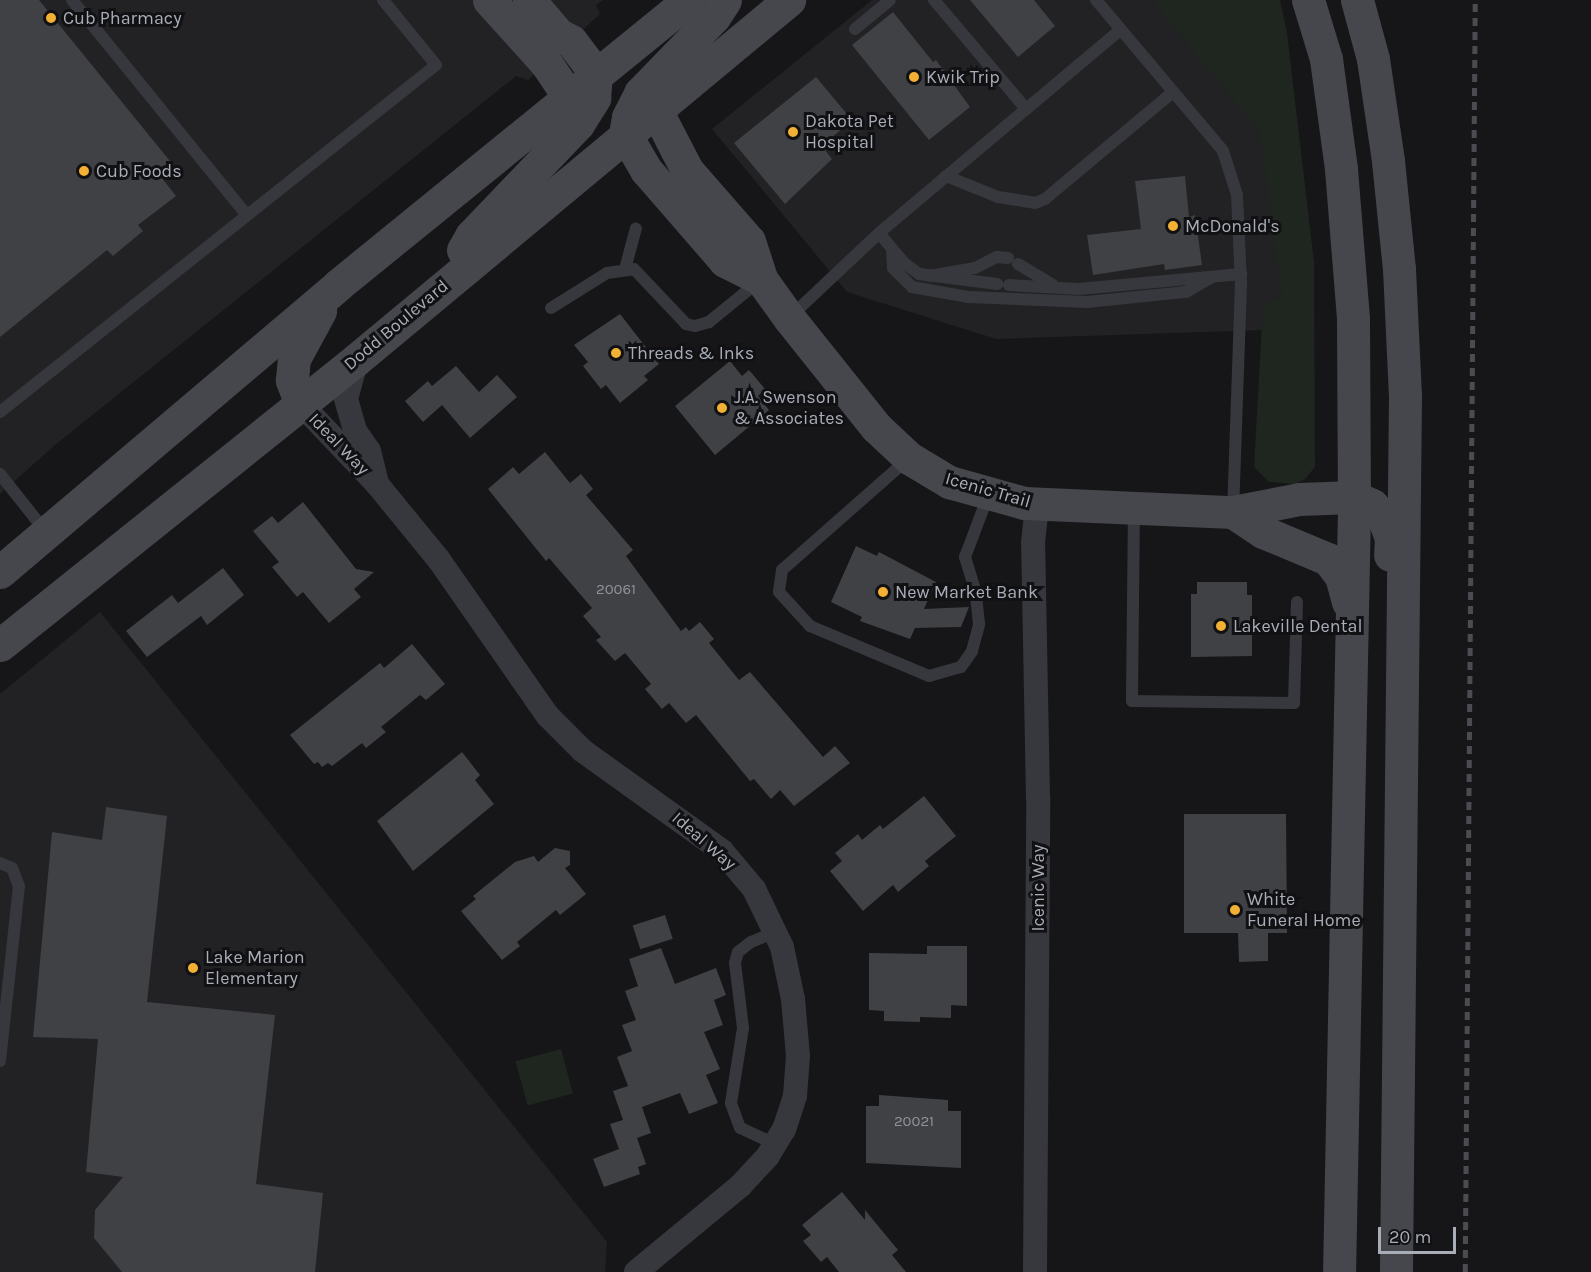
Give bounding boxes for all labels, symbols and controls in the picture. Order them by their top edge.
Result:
place label: Cub Pharmacy [63,7,182,29]
marker: Cub Pharmacy [44,11,58,25]
place label: Kwik Trip [926,66,1000,88]
marker: Kwik Trip [907,70,921,84]
place label: Dakota Pet Hospital [805,111,894,154]
marker: Dakota Pet Hospital [786,125,800,139]
place label: Cub Foods [96,160,182,182]
marker: Cub Foods [77,164,91,178]
place label: McDonald's [1185,215,1280,237]
marker: McDonald's [1166,219,1180,233]
street label: Dodd Boulevard [339,275,453,375]
place label: Threads & Inks [628,342,754,364]
marker: Threads & Inks [609,346,623,360]
place label: J.A. Swenson & Associates [734,387,844,430]
marker: J.A. Swenson & Associates [715,401,729,415]
street label: Ideal Way [304,408,374,480]
street label: Icenic Trail [943,468,1033,512]
house number: 20061 [596,581,636,599]
place label: New Market Bank [895,581,1038,603]
marker: New Market Bank [876,585,890,599]
place label: Lakeville Dental [1233,615,1362,637]
marker: Lakeville Dental [1214,619,1228,633]
street label: Ideal Way [667,807,741,875]
street label: Icenic Way [1027,844,1049,932]
place label: White Funeral Home [1247,889,1361,932]
marker: White Funeral Home [1228,903,1242,917]
place label: Lake Marion Elementary [205,947,305,990]
marker: Lake Marion Elementary [186,961,200,975]
house number: 20021 [894,1113,934,1131]
scale bar [1381,1215,1459,1253]
text: 20 m [1389,1226,1431,1248]

